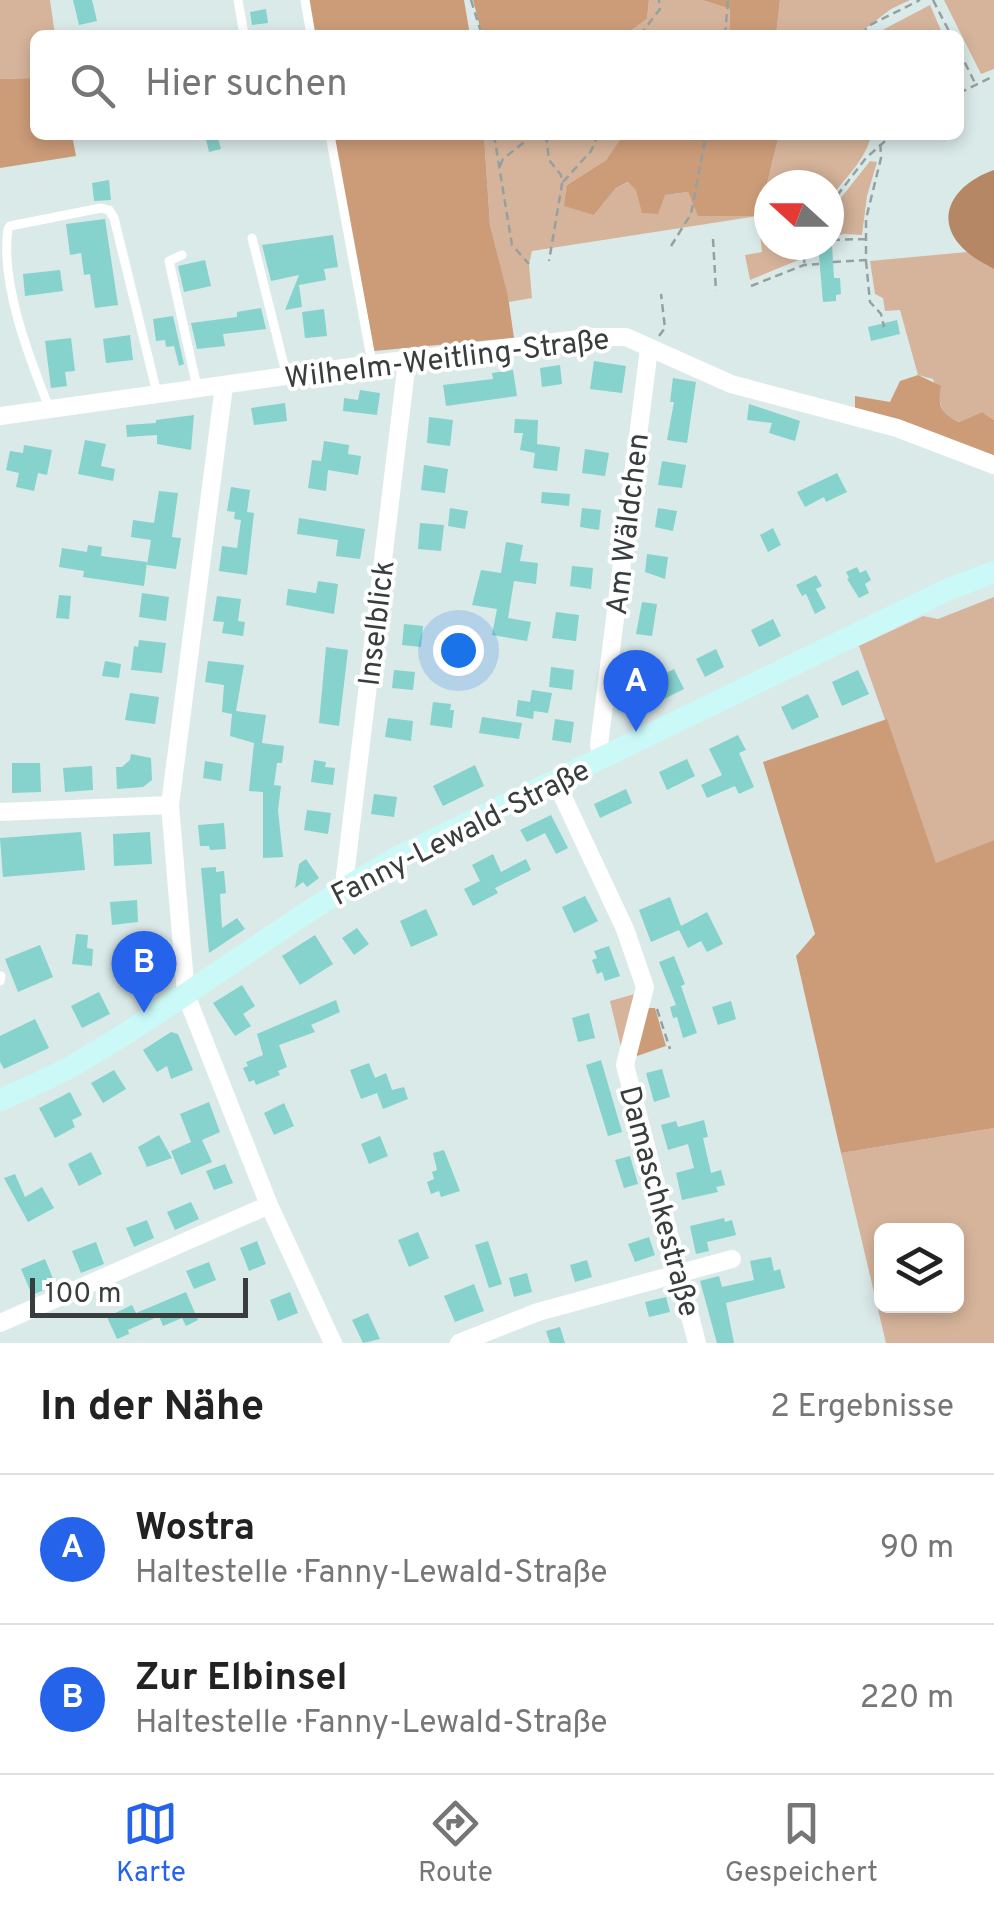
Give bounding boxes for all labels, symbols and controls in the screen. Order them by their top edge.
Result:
search box [30,30,964,140]
icon: search [65,58,120,113]
text: Hier suchen [145,61,348,110]
north arrow [754,170,844,260]
street label: Wilhelm-Weitling-Straße [283,322,612,399]
street label: Am Wäldchen [600,431,659,617]
street label: Inselblick [352,558,405,688]
your location [433,625,484,676]
pin: A [604,650,668,732]
street label: Fanny-Lewald-Straße [326,753,597,916]
pin: B [112,930,176,1013]
street label: Damaschkestraße [609,1082,706,1321]
map controls [874,1223,964,1313]
button: layers [874,1223,964,1313]
scale bar [30,1273,248,1318]
text: 100 m [45,1277,121,1313]
text: In der Nähe [40,1382,264,1435]
text: 2 Ergebnisse [770,1388,954,1428]
text: Wostra [135,1505,255,1554]
text: A [61,1529,84,1569]
text: 90 m [880,1529,954,1569]
text: Haltestelle · Fanny-Lewald-Straße [135,1554,608,1594]
text: Zur Elbinsel [135,1655,347,1704]
text: B [61,1679,84,1719]
text: 220 m [860,1679,954,1719]
text: Haltestelle · Fanny-Lewald-Straße [135,1704,608,1744]
tab: Karte [116,1796,186,1892]
tab: Route [418,1796,493,1892]
tab: Gespeichert [725,1796,878,1892]

